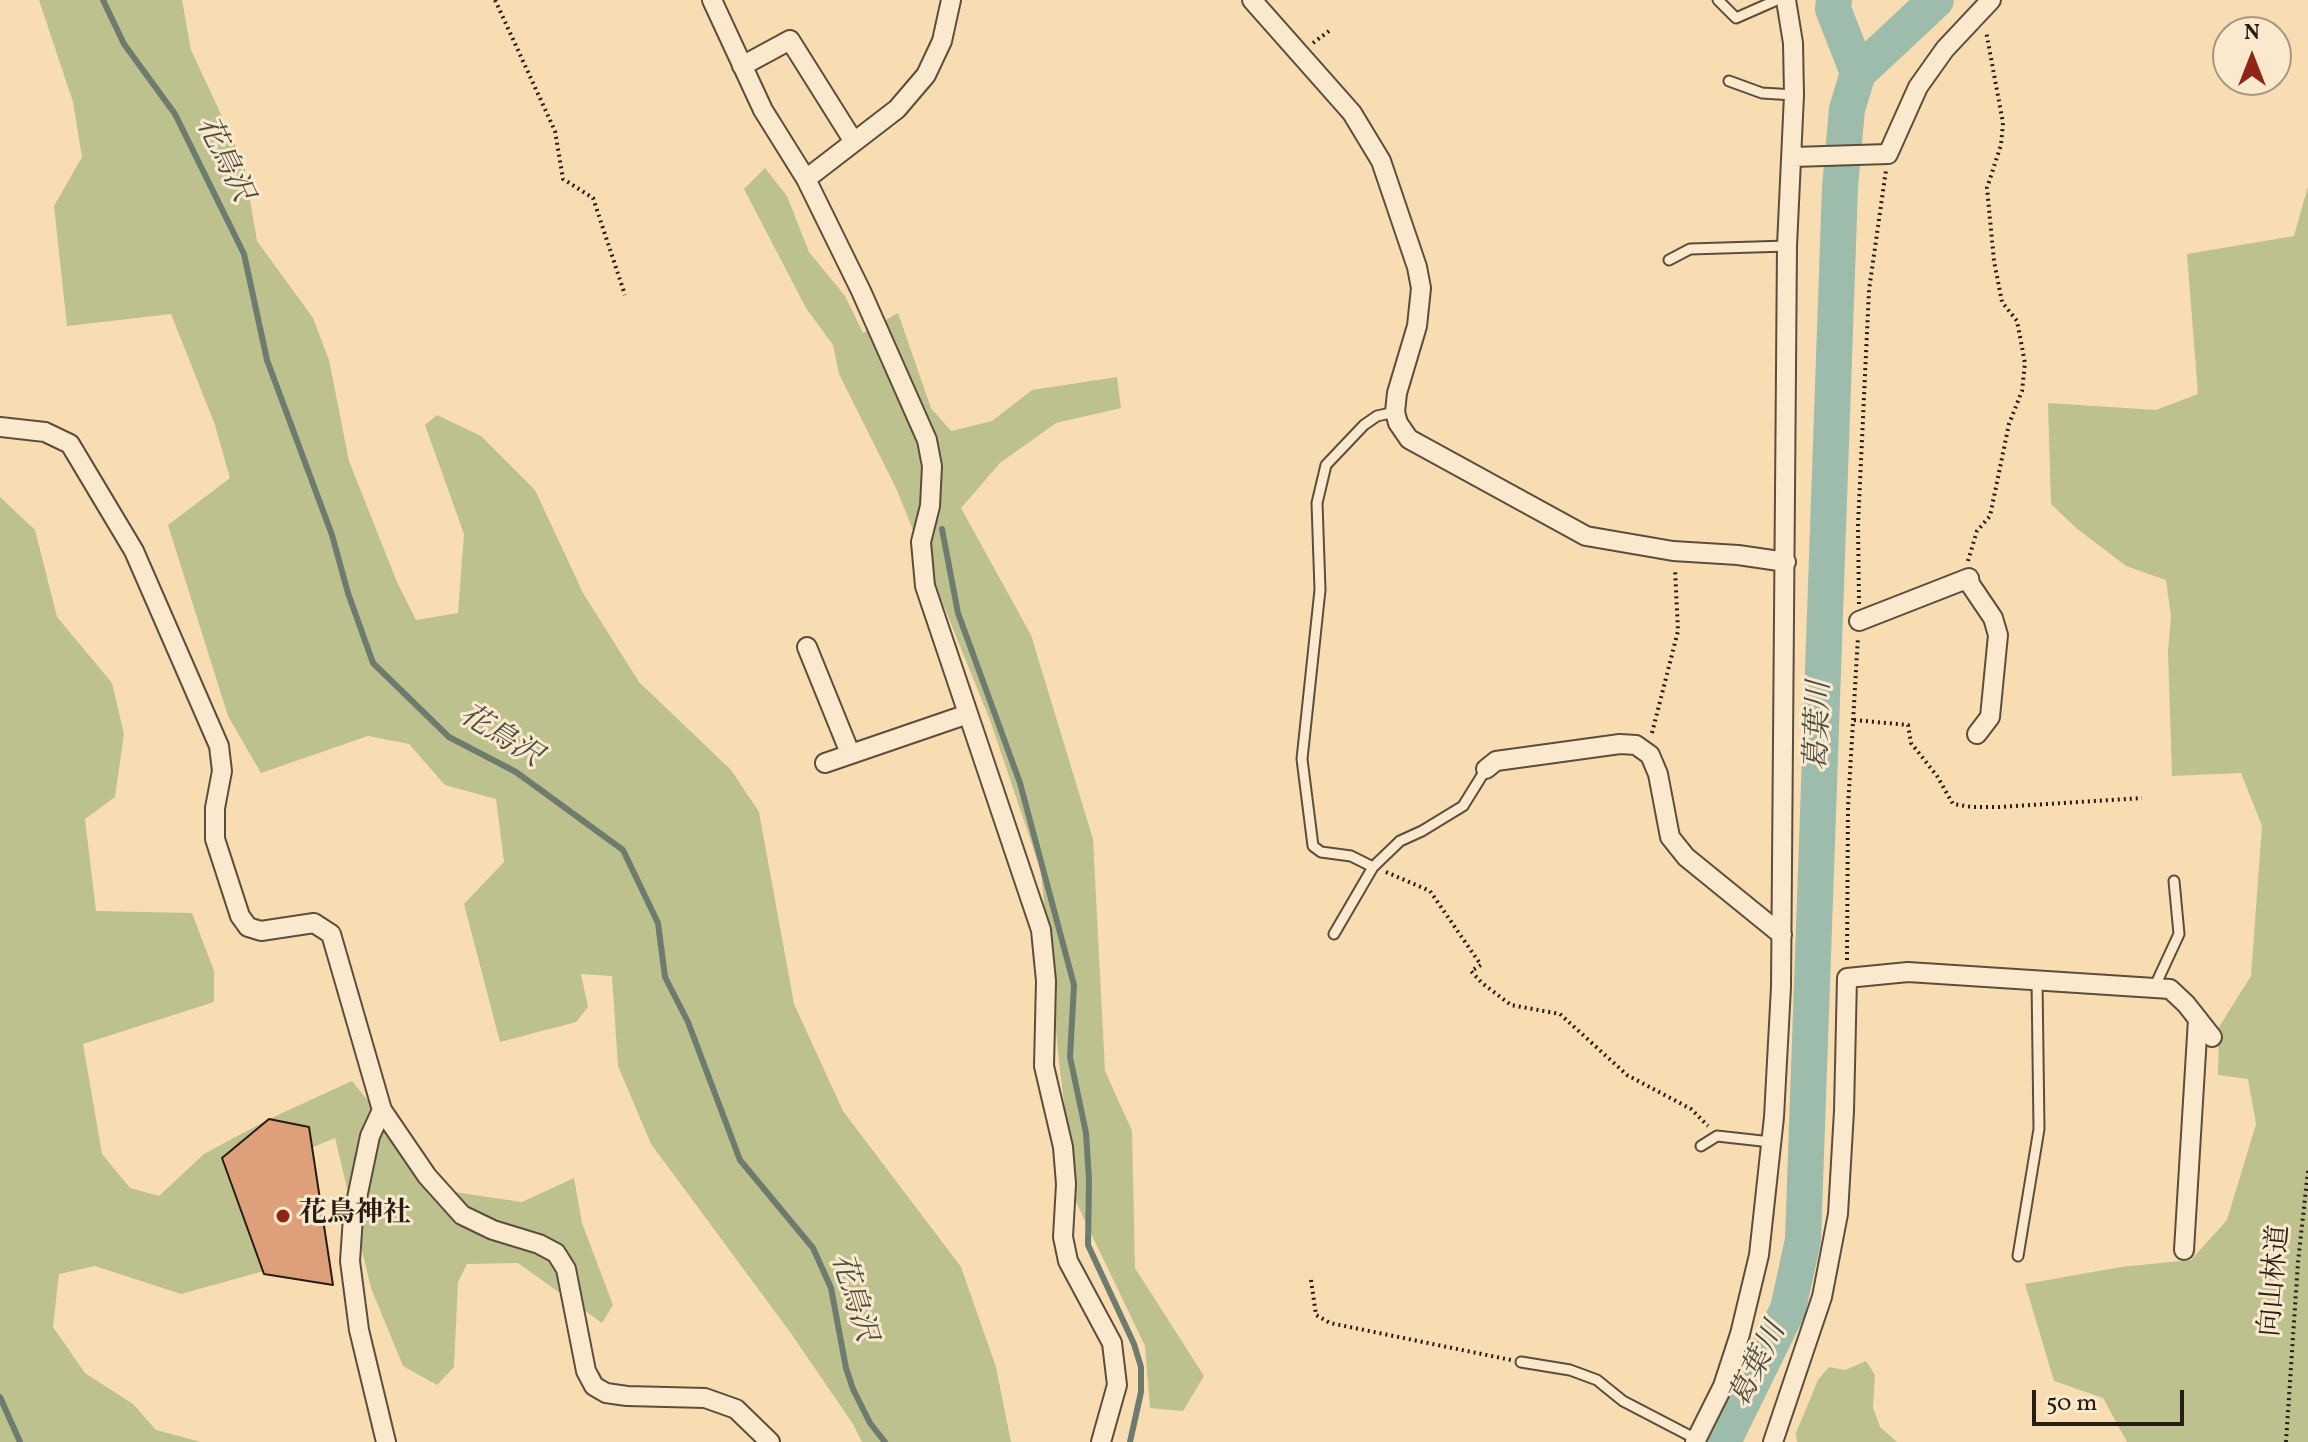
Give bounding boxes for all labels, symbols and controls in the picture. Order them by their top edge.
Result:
north arrow [2212,16,2292,96]
text: N [2244,18,2260,49]
water label: 花鳥沢 [186,112,258,208]
water label: 葛葉川 [1801,680,1841,772]
water label: 花鳥沢 [451,699,547,777]
place label: 花鳥神社 [299,1199,411,1233]
marker: 花鳥神社 [274,1207,292,1225]
street label: 向山林道 [2255,1224,2299,1338]
water label: 花鳥沢 [821,1250,881,1346]
water label: 葛葉川 [1724,1318,1796,1414]
scale bar [2036,1374,2188,1424]
text: 50 m [2046,1387,2098,1421]

